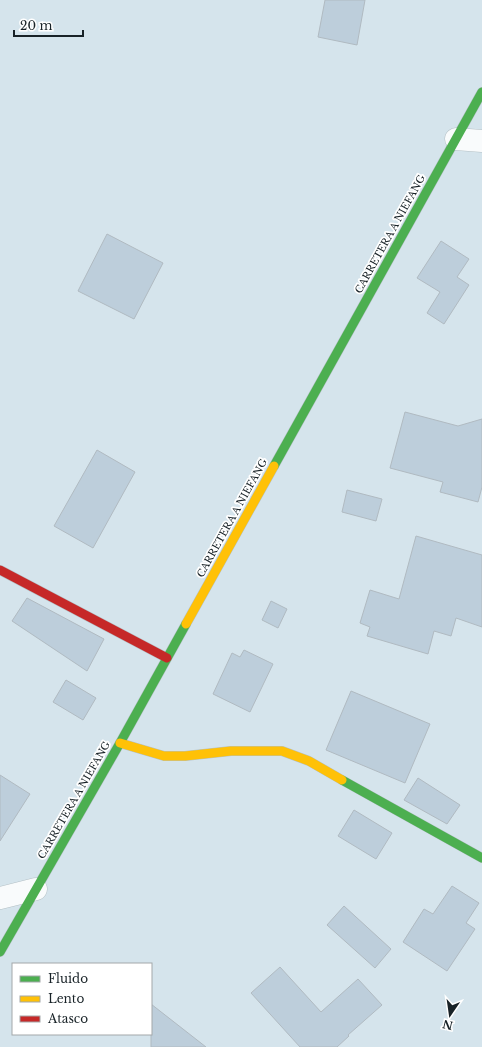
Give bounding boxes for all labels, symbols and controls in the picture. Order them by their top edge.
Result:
scale bar [14,12,83,38]
text: 20 m [20,18,52,33]
street label: CARRETERA A NIEFANG [352,172,428,296]
street label: CARRETERA A NIEFANG [194,456,270,580]
street label: CARRETERA A NIEFANG [35,739,113,861]
legend [12,963,152,1035]
text: Fluido [48,971,88,986]
text: Lento [48,991,84,1006]
north arrow [430,995,470,1035]
text: Atasco [47,1011,88,1026]
text: N [440,1017,454,1033]

